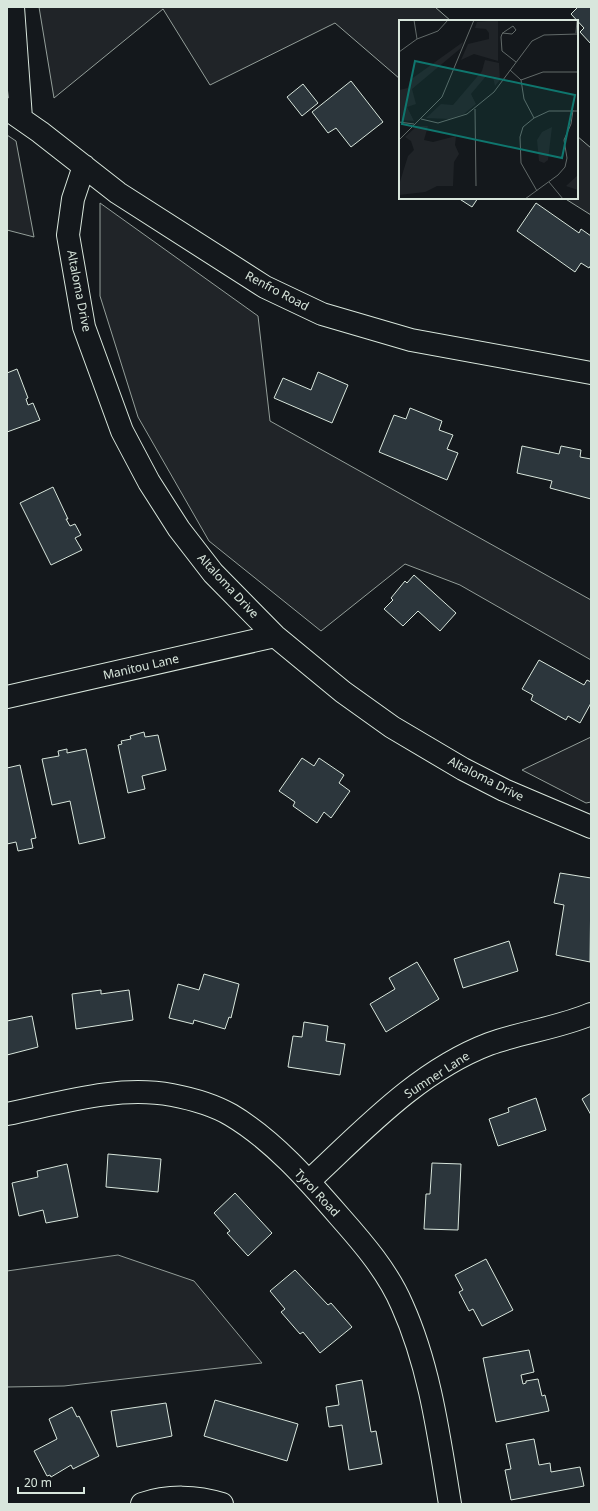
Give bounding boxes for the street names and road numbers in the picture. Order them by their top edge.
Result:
street label: Altaloma Drive [63,249,96,333]
street label: Renfro Road [242,267,312,314]
street label: Altaloma Drive [194,550,263,622]
street label: Manitou Lane [101,649,181,684]
street label: Altaloma Drive [445,752,527,805]
street label: Sumner Lane [401,1047,473,1102]
street label: Tyrol Road [291,1165,344,1220]

